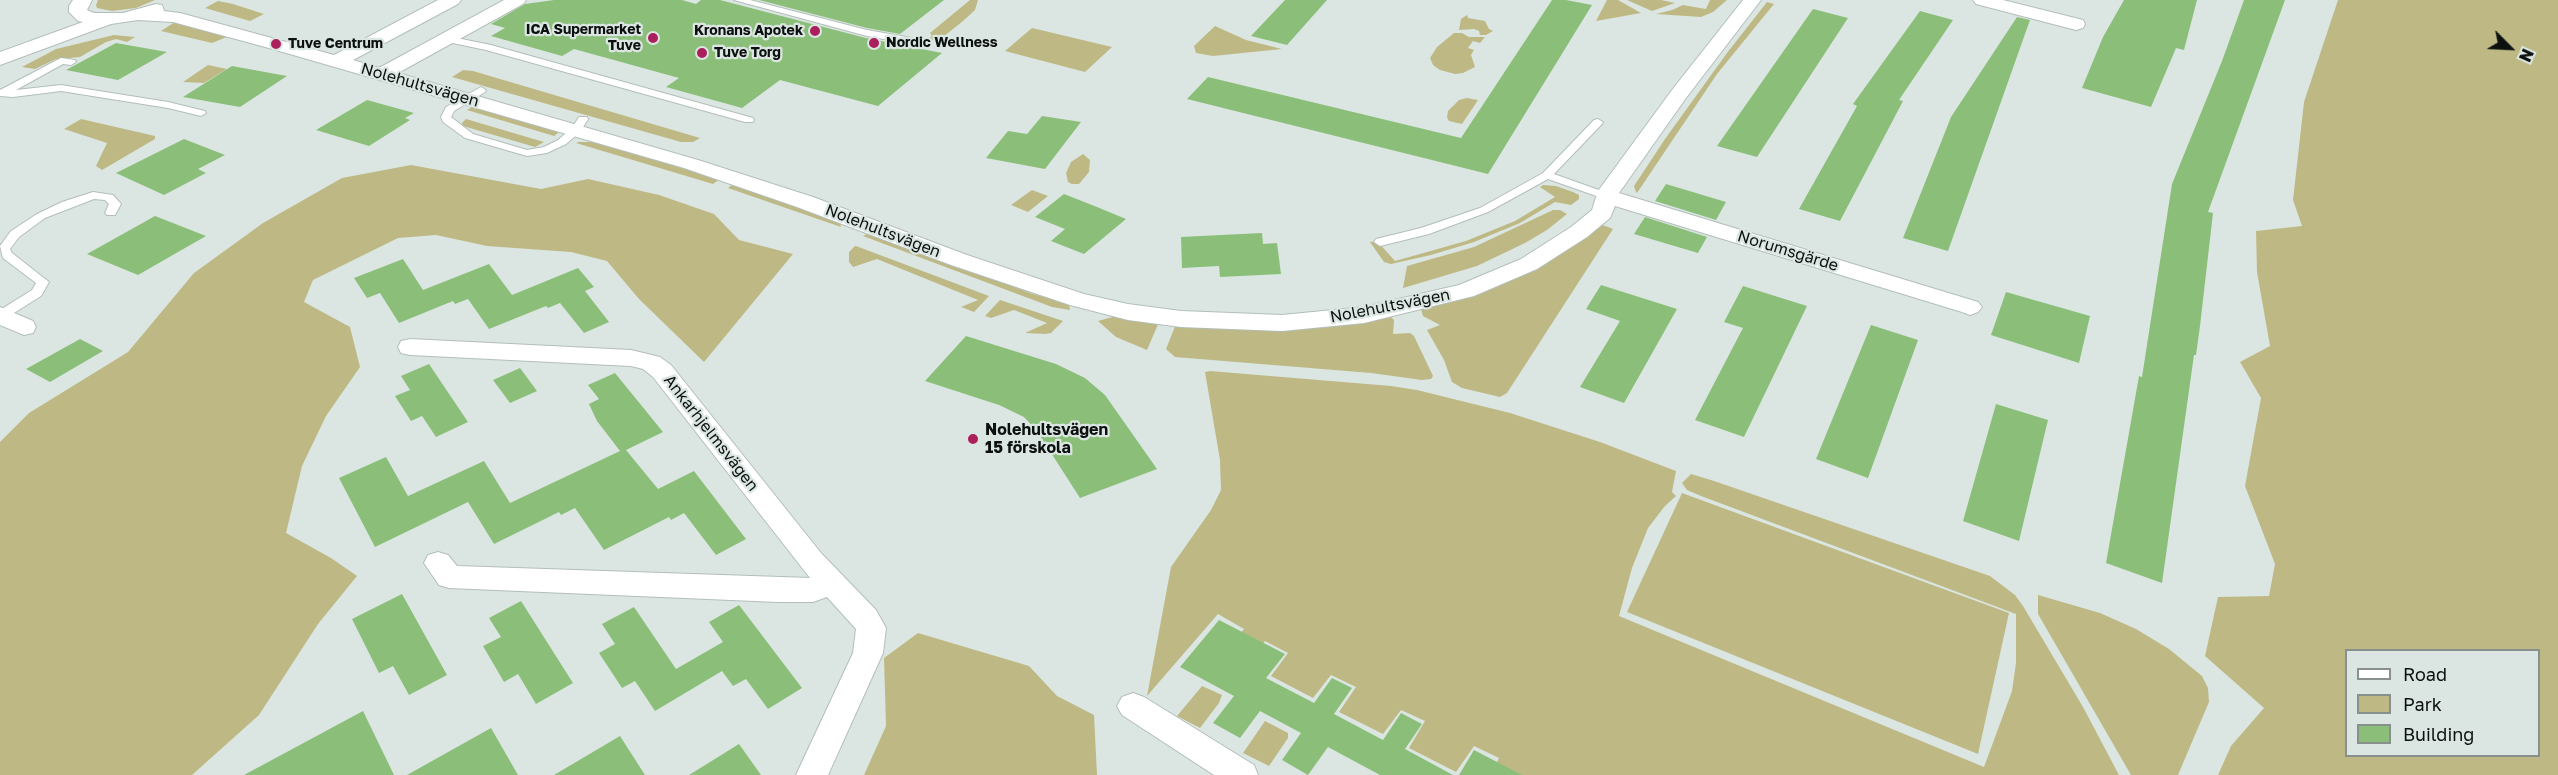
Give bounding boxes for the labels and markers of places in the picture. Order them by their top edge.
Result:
place label: ICA Supermarket Tuve [526,22,641,54]
place label: Kronans Apotek [694,23,803,39]
marker: Kronans Apotek [808,24,822,38]
marker: ICA Supermarket Tuve [646,31,660,45]
place label: Nordic Wellness [886,35,998,51]
place label: Tuve Centrum [288,36,383,52]
marker: Nordic Wellness [867,36,881,50]
marker: Tuve Centrum [269,37,283,51]
place label: Tuve Torg [714,45,781,61]
marker: Tuve Torg [695,46,709,60]
place label: Nolehultsvägen 15 förskola [985,420,1108,458]
marker: Nolehultsvägen 15 förskola [966,432,980,446]

